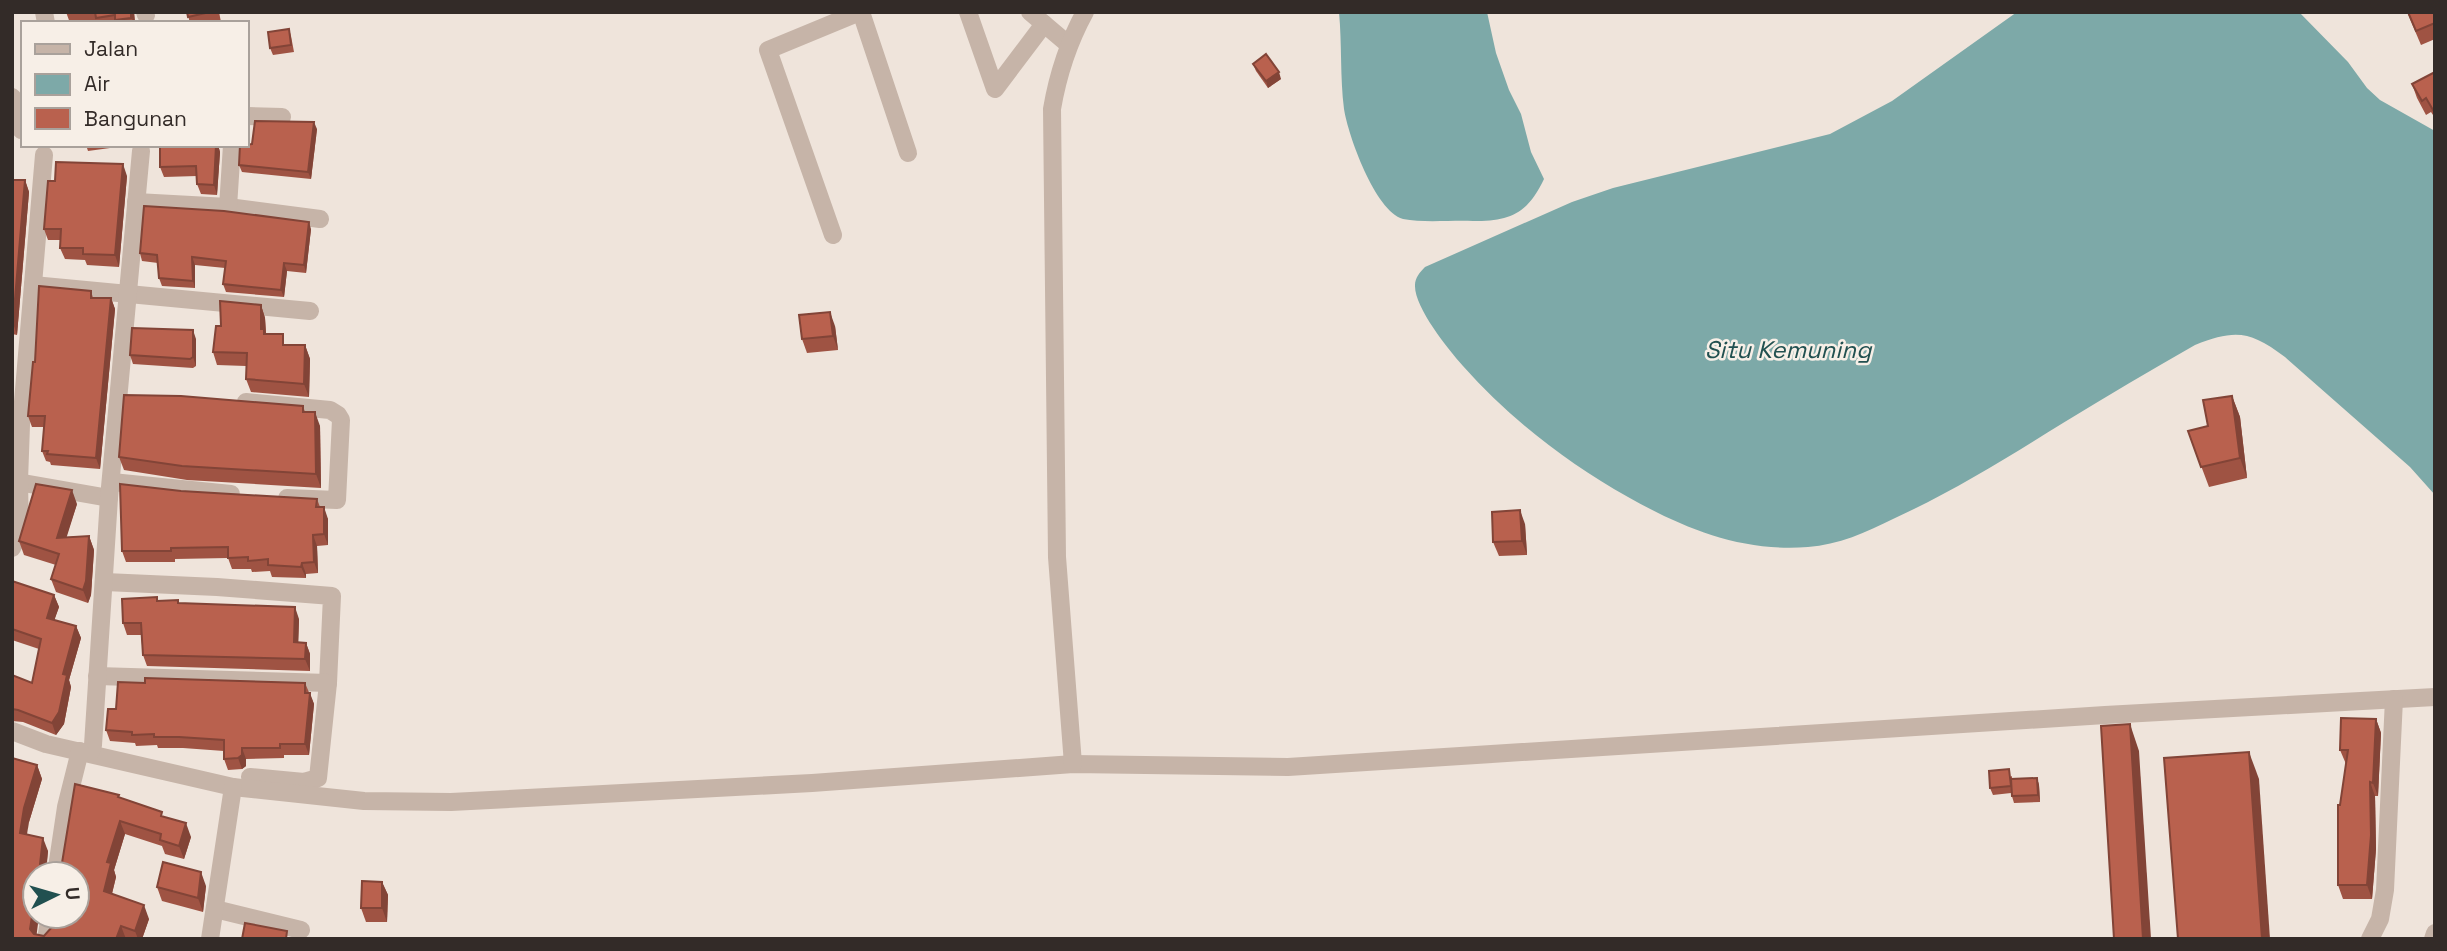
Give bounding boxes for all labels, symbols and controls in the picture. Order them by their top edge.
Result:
legend [21,21,248,147]
text: Jalan [84,35,138,62]
text: Air [84,70,110,97]
text: Bangunan [84,105,187,132]
water label: Situ Kemuning [1705,334,1873,365]
north arrow [21,860,91,930]
text: U [59,886,85,901]

